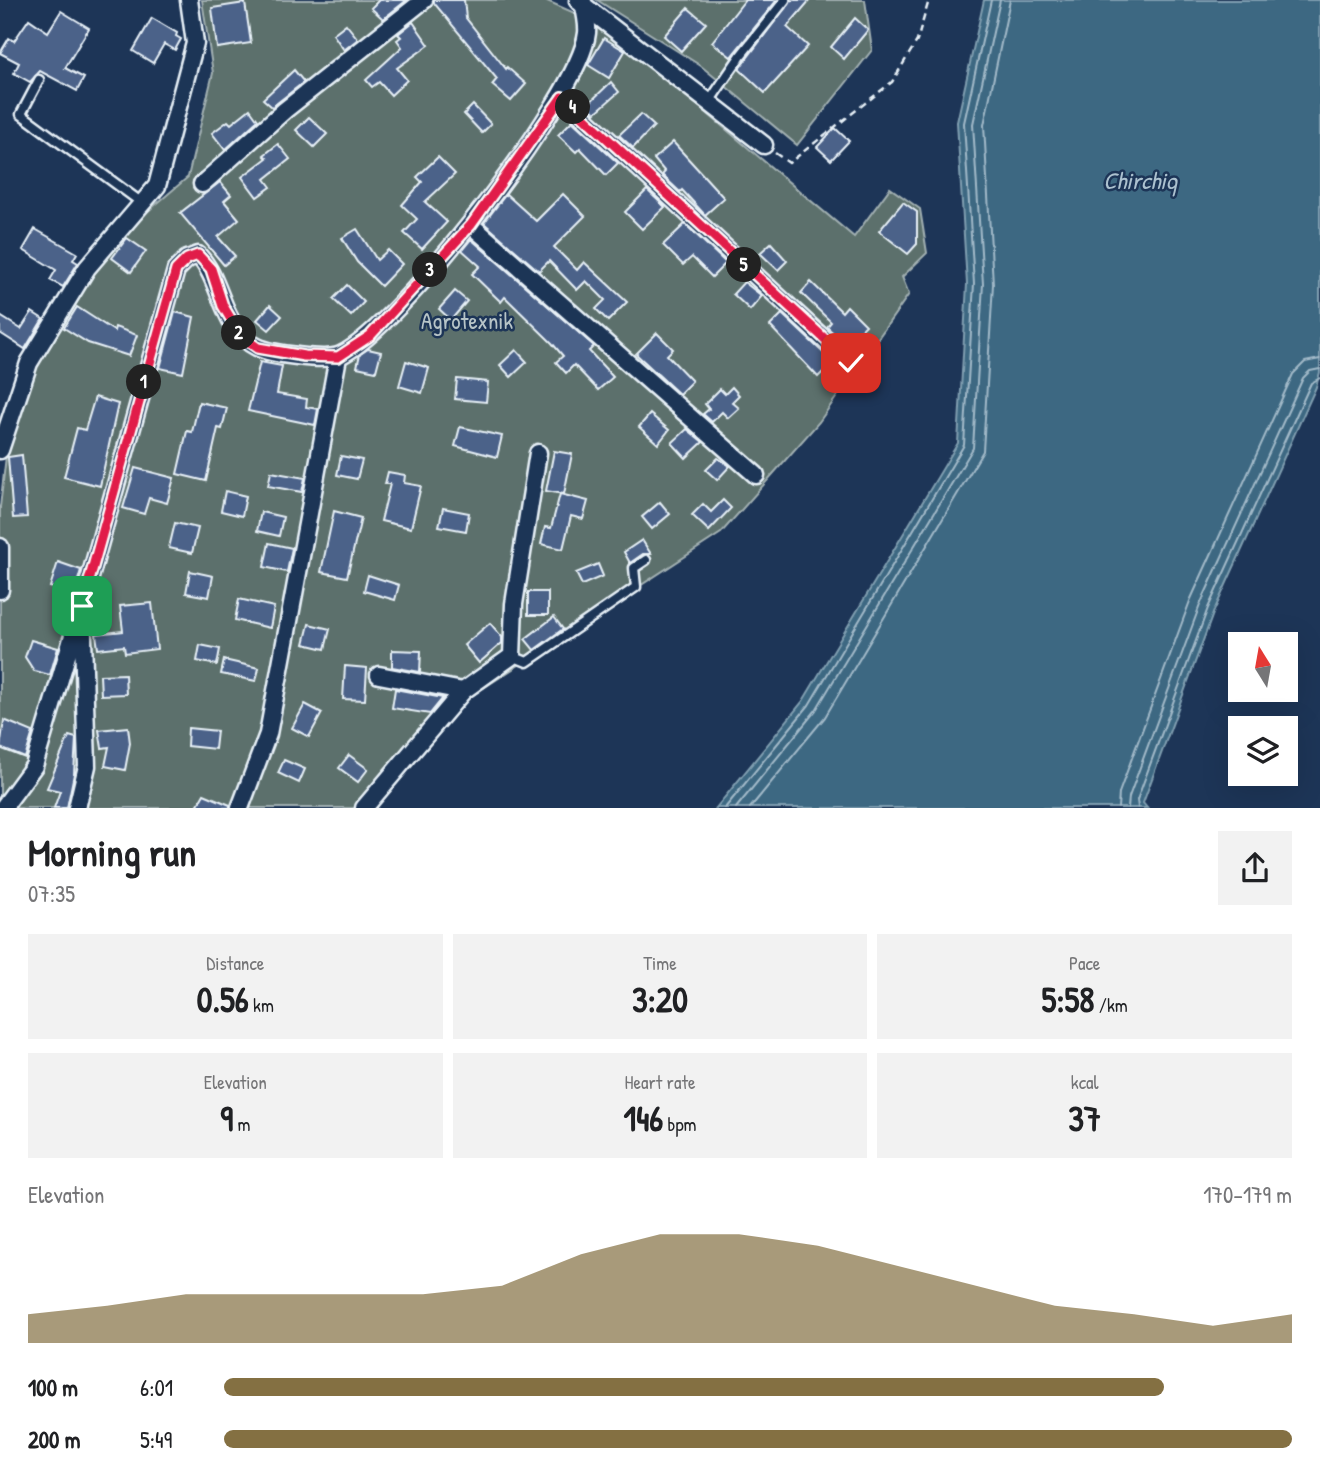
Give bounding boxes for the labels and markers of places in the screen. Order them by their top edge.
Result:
pin: 4 [556,90,590,124]
pin: 5 [726,247,762,282]
pin: 3 [412,252,448,288]
pin: 2 [222,316,256,350]
pin [821,333,881,393]
pin: 1 [127,364,162,400]
pin [52,576,112,636]

